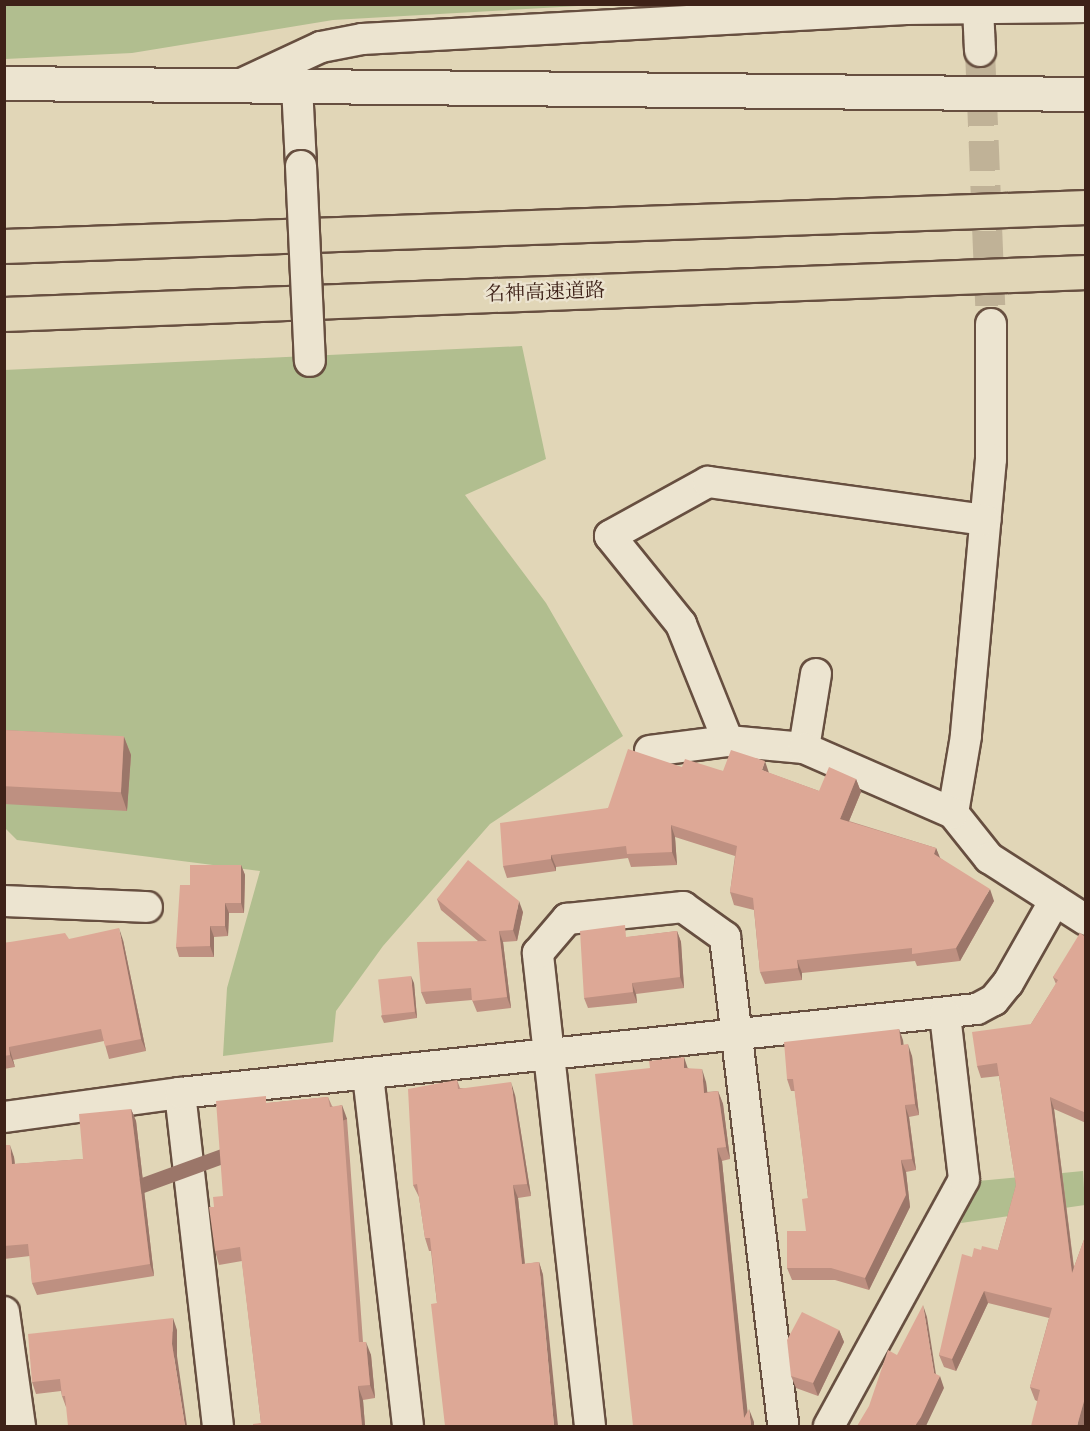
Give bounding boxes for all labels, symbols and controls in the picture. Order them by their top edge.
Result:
street label: 名神高速道路 [485,279,605,307]

